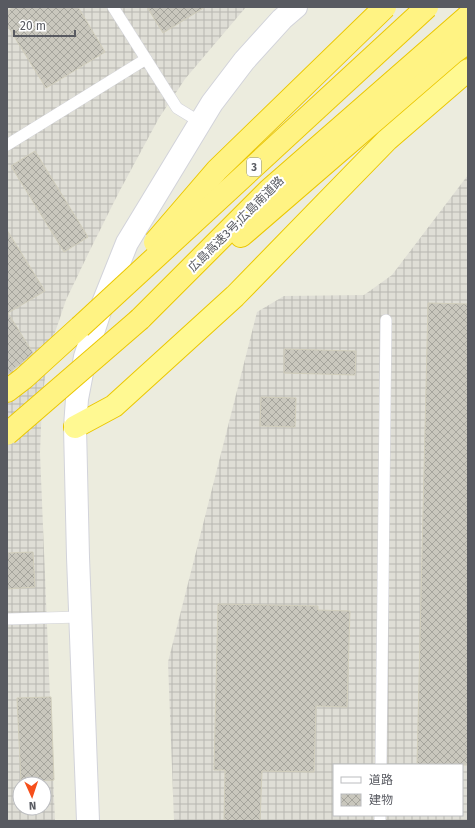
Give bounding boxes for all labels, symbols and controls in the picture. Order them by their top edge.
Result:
scale bar [14,12,75,38]
text: 20 m [20,19,46,33]
road number: 3 [247,158,261,176]
street label: 広島高速3号;広島南道路 [185,173,287,275]
legend [333,764,463,816]
text: 道路 [369,773,393,787]
north arrow [12,776,52,816]
text: 建物 [369,793,393,807]
text: N [29,799,36,812]

